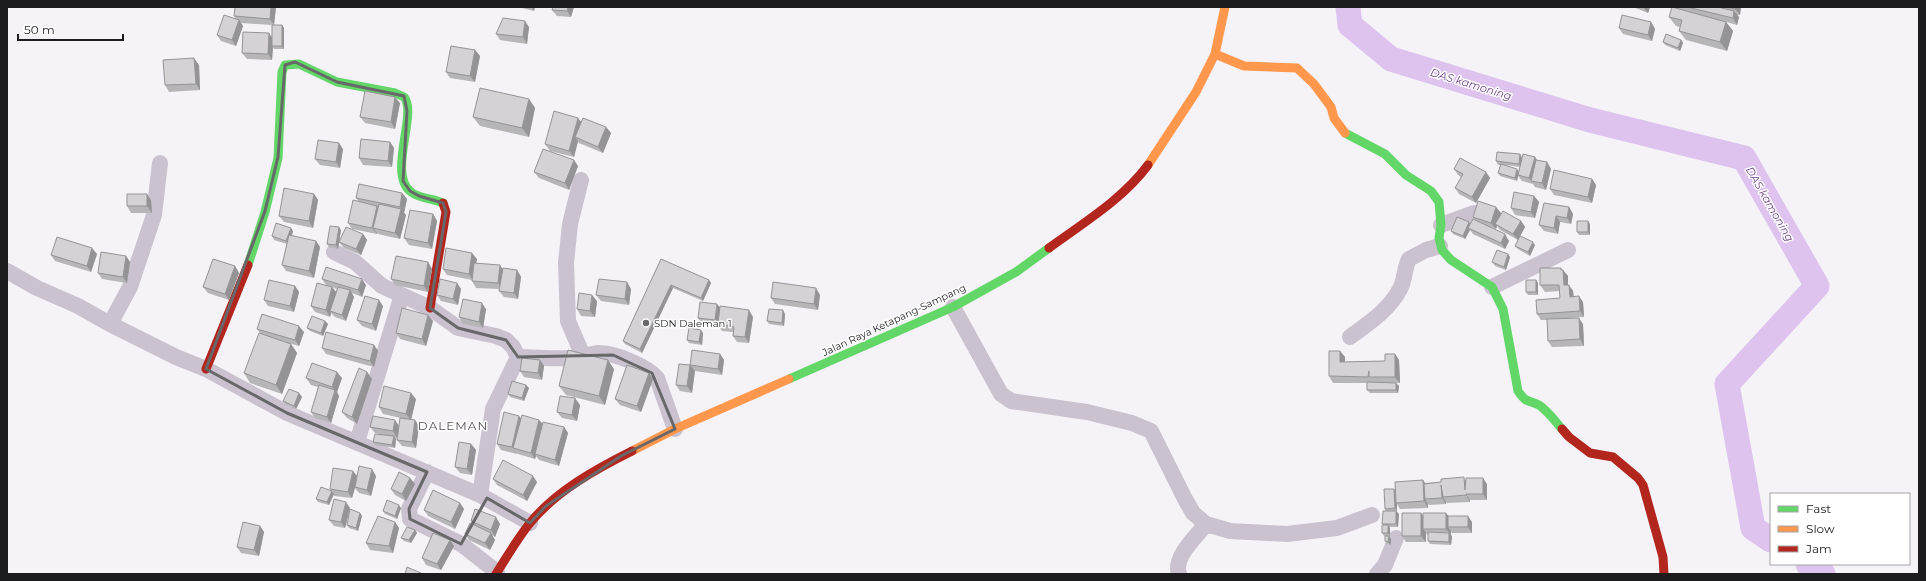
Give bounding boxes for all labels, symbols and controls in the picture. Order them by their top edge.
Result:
scale bar [18,16,123,42]
text: 50 m [24,22,55,37]
water label: DAS kamoning [1429,65,1514,103]
water label: DAS kamoning [1743,164,1797,244]
street label: Jalan Raya Ketapang-Sampang [819,281,968,359]
place label: SDN Daleman 1 [654,317,732,330]
marker: SDN Daleman 1 [641,318,651,328]
district label: DALEMAN [418,418,488,433]
legend [1770,493,1910,565]
text: Fast [1806,501,1831,516]
text: Slow [1806,521,1835,536]
text: Jam [1805,541,1832,556]

